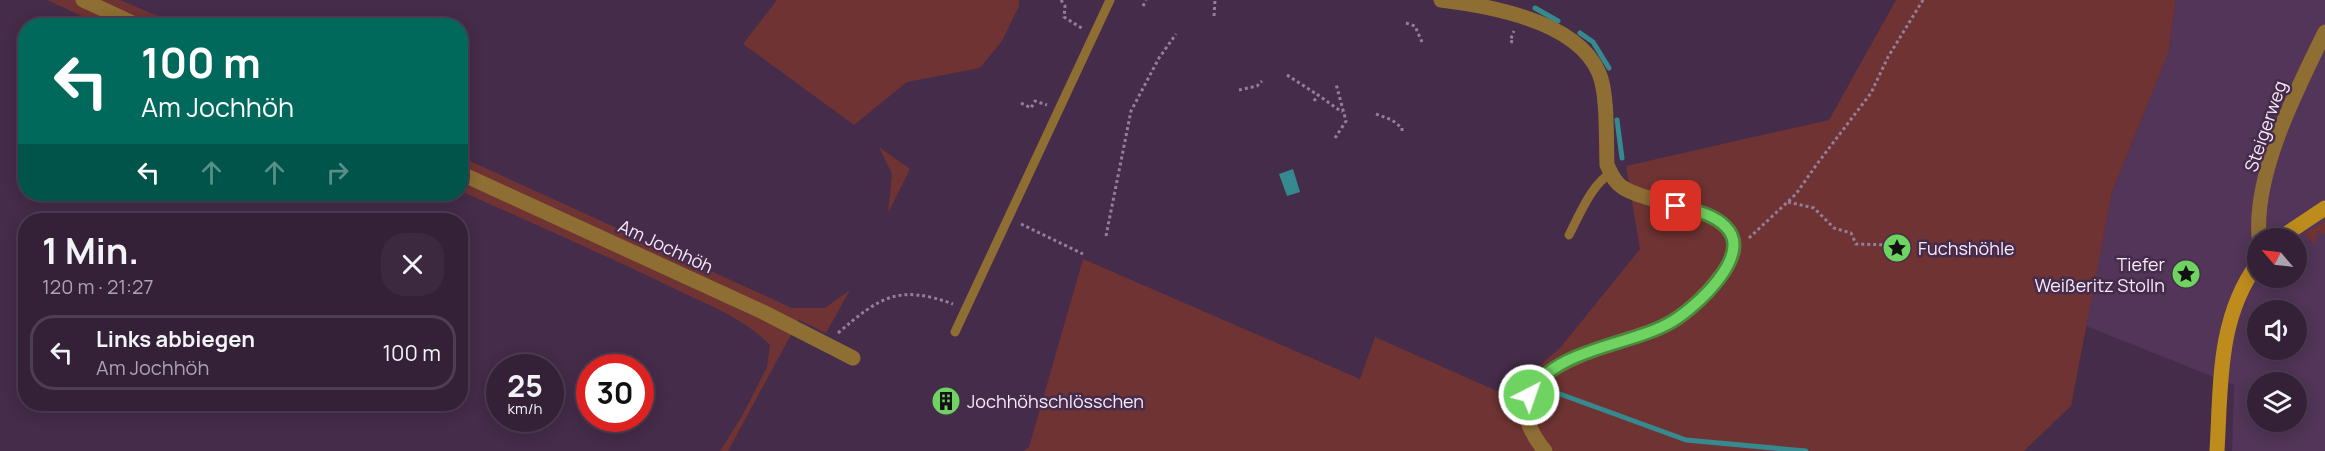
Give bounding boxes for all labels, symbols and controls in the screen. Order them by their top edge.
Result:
text: 100 m [141,33,261,91]
icon: left [42,42,120,120]
street label: Steigerweg [2238,77,2292,175]
text: Am Jochhöh [141,88,294,125]
icon: left [132,156,165,189]
icon: ahead [195,156,228,189]
icon: ahead [258,156,291,189]
icon: right [321,156,354,189]
pin [1650,180,1701,231]
icon: arrive [1659,189,1692,222]
street label: Am Jochhöh [615,214,717,278]
text: 1 Min. [42,226,139,275]
north arrow [2247,228,2307,288]
map controls [2247,228,2307,432]
place icon: Fuchshöhle [1881,232,1913,264]
button: close [381,233,444,296]
place label: Fuchshöhle [1918,236,2015,260]
place label: Tiefer Weißeritz Stolln [2034,252,2166,297]
place icon: Tiefer Weißeritz Stolln [2170,258,2202,290]
text: 120 m · 21:27 [42,273,154,300]
button: sound [2247,300,2307,360]
text: Links abbiegen [96,324,255,354]
icon: left [45,336,78,369]
text: 100 m [383,338,441,368]
text: Am Jochhöh [96,354,209,381]
speed limit sign: 30 [576,354,654,432]
position arrow [1497,363,1561,427]
text: 25 [507,365,543,406]
button: layers [2247,372,2307,432]
building icon: Jochhöhschlösschen [930,385,962,417]
place label: Jochhöhschlösschen [967,389,1144,413]
text: km/h [508,398,542,419]

